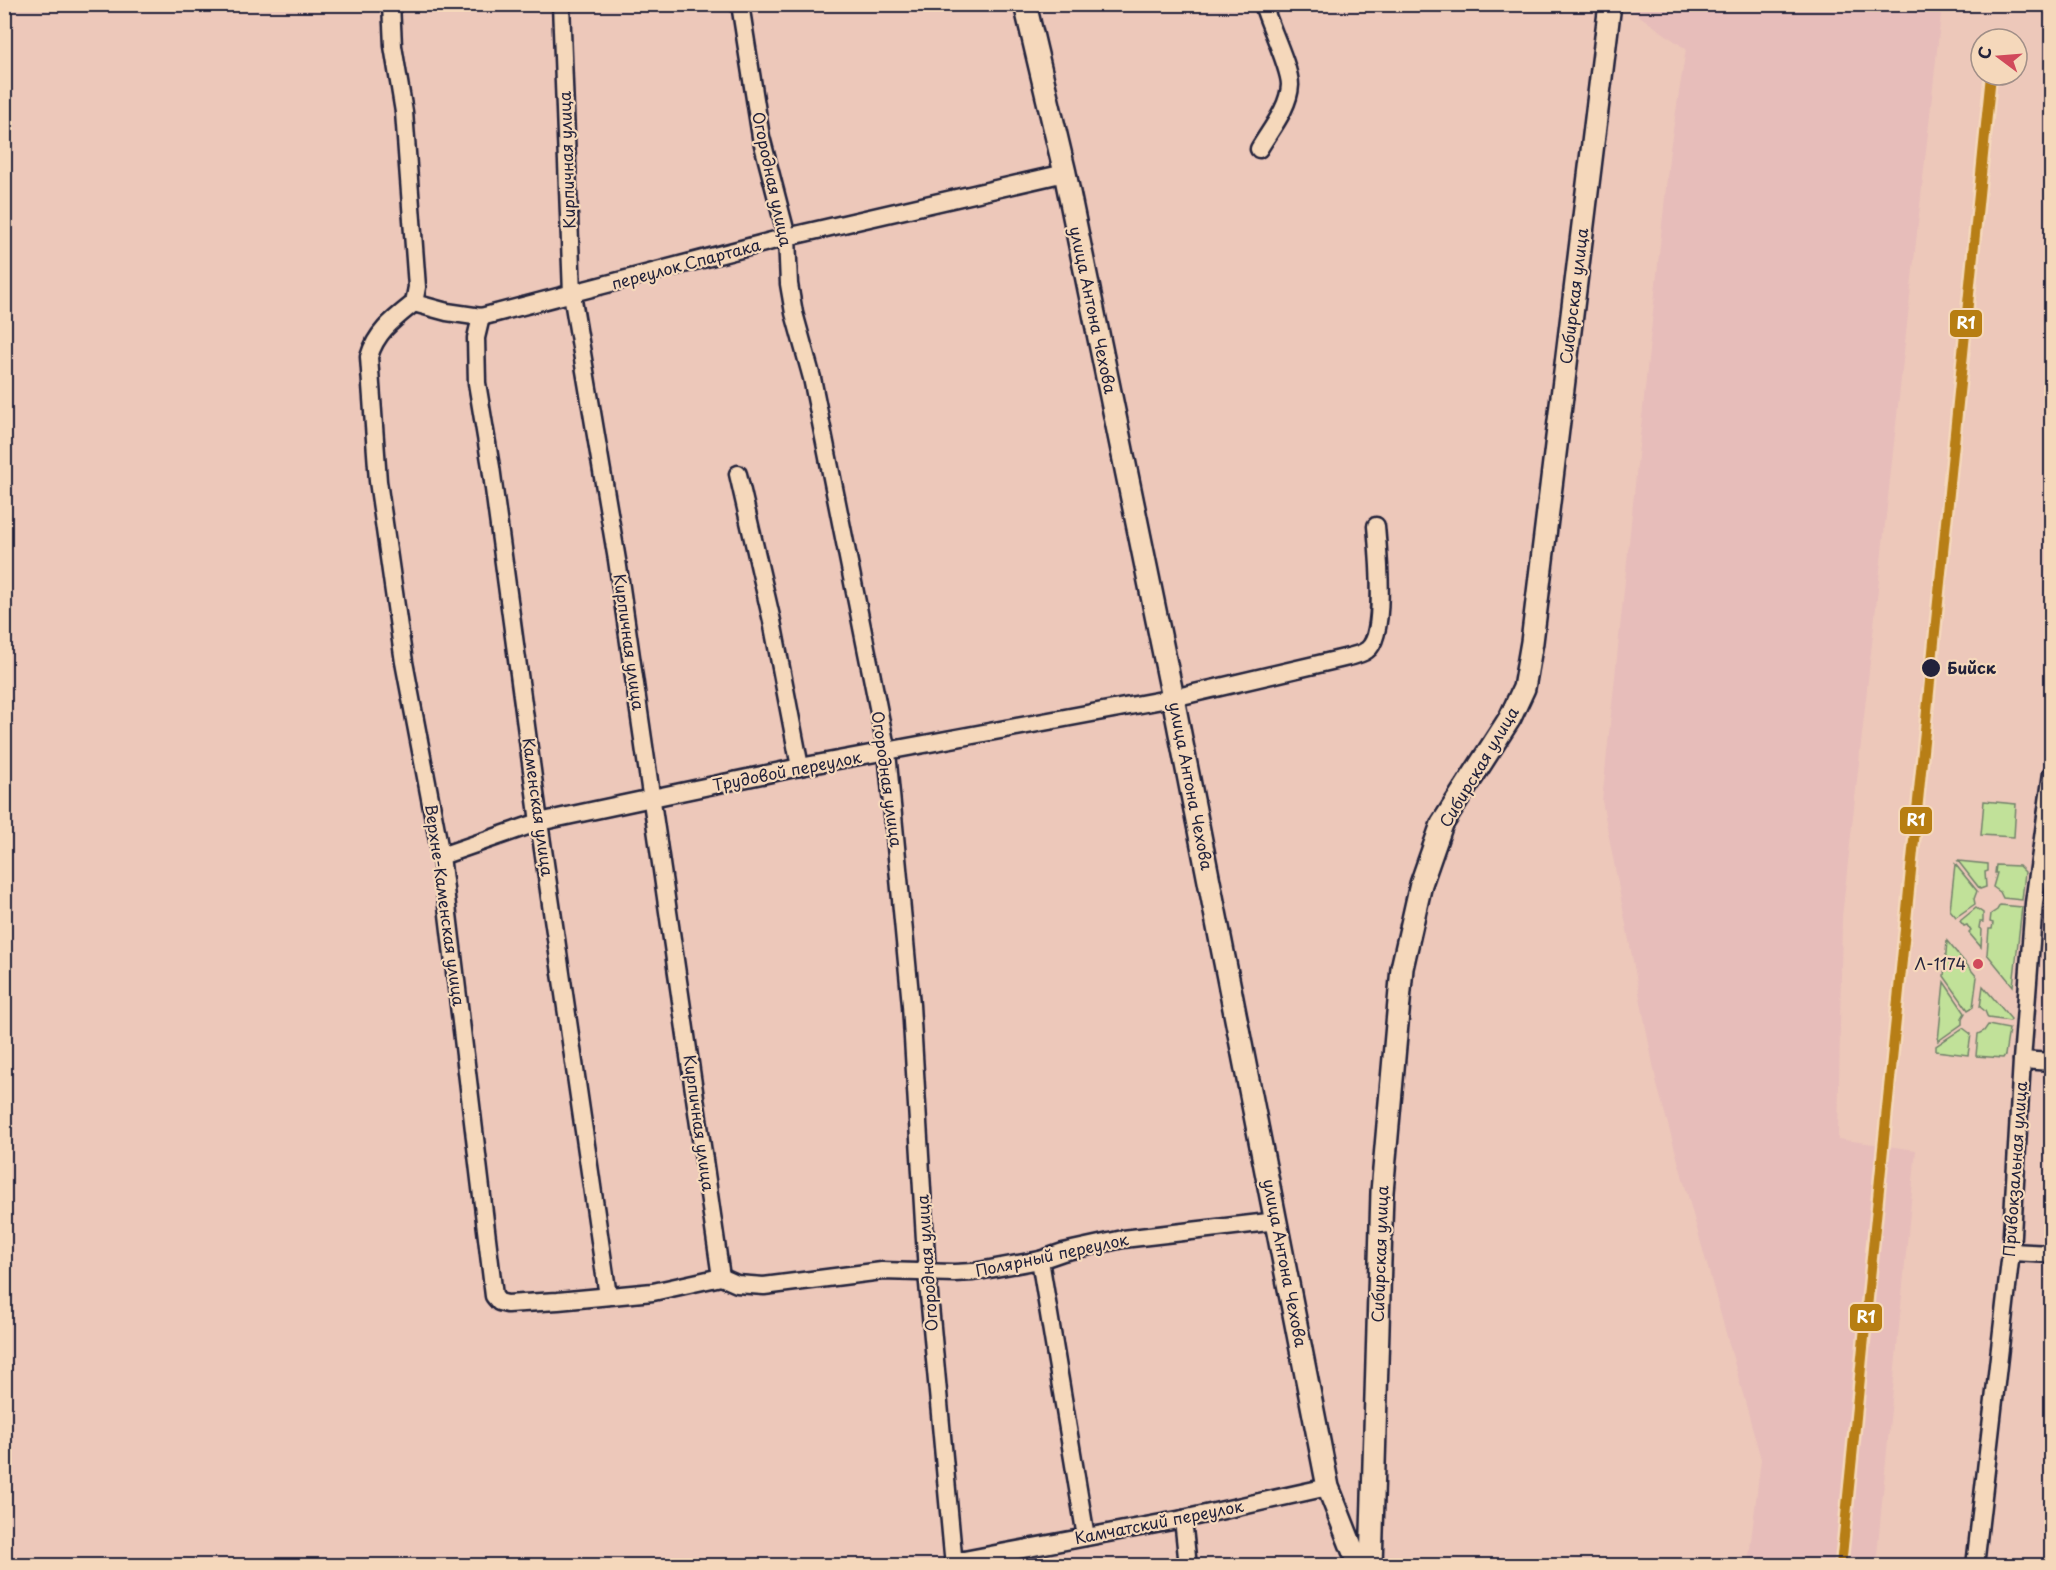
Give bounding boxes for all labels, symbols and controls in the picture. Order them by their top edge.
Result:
north arrow [1969,27,2029,87]
text: С [1970,43,1997,62]
street label: Кирпичная улица [552,91,580,229]
street label: Огородная улица [747,109,799,248]
street label: улица Антона Чехова [1064,224,1123,396]
street label: Сибирская улица [1553,226,1593,365]
street label: переулок Спартака [608,232,763,294]
line badge: R1 [1949,309,1983,338]
text: R1 [1957,310,1976,334]
street label: Кирпичная улица [609,572,651,712]
place label: Бийск [1947,655,1997,679]
marker: Бийск [1920,657,1942,679]
street label: улица Антона Чехова [1164,700,1220,872]
street label: Сибирская улица [1433,702,1524,831]
street label: Огородная улица [867,709,909,848]
street label: Каменская улица [517,736,561,878]
street label: Трудовой переулок [710,744,864,796]
street label: Верхне-Каменская улица [420,802,472,1007]
line badge: R1 [1899,806,1933,835]
text: R1 [1907,807,1926,831]
place label: Л-1174 [1914,951,1966,975]
marker: Л-1174 [1971,957,1985,971]
street label: Кирпичная улица [679,1053,721,1193]
street label: Привокзальная улица [1996,1080,2032,1257]
street label: улица Антона Чехова [1258,1177,1314,1349]
street label: Сибирская улица [1365,1185,1393,1323]
street label: Огородная улица [909,1194,943,1332]
street label: Полярный переулок [973,1226,1131,1282]
line badge: R1 [1849,1303,1883,1332]
text: R1 [1857,1304,1876,1328]
street label: Камчатский переулок [1072,1493,1246,1549]

